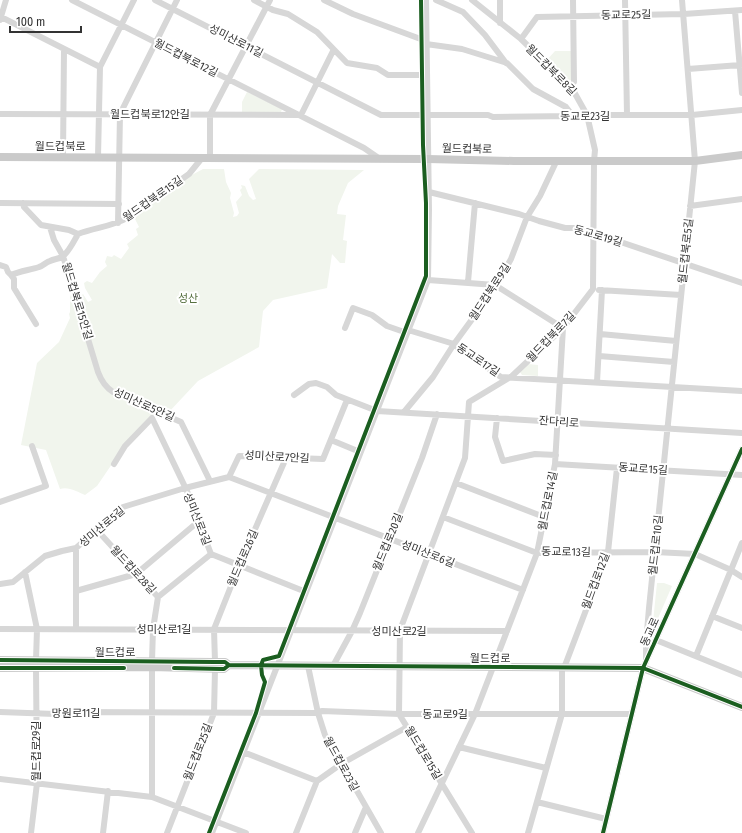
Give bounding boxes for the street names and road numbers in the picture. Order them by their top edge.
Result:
street label: 동교로25길 [601,8,651,22]
street label: 성미산로11길 [207,22,265,60]
street label: 월드컵북로12길 [152,36,220,80]
street label: 월드컵북로8길 [523,42,579,98]
street label: 월드컵북로12안길 [110,108,190,121]
street label: 동교로23길 [560,110,610,123]
street label: 월드컵북로 [35,140,85,153]
street label: 월드컵북로 [442,142,492,156]
street label: 월드컵북로15길 [121,174,185,224]
street label: 월드컵북로5길 [676,218,696,284]
street label: 동교로19길 [572,223,624,249]
street label: 월드컵북로15안길 [59,261,95,341]
street label: 월드컵북로9길 [467,261,513,323]
street label: 월드컵북로7길 [524,309,578,365]
street label: 동교로17길 [454,341,502,379]
street label: 성미산로5안길 [111,386,177,424]
street label: 잔다리로 [538,414,580,430]
street label: 성미산로7안길 [244,449,310,465]
street label: 동교로15길 [618,461,668,477]
street label: 월드컵로14길 [536,470,560,532]
street label: 성미산로3길 [181,491,213,547]
street label: 성미산로5길 [77,504,127,550]
street label: 월드컵로20길 [371,511,405,573]
street label: 월드컵로10길 [646,514,666,576]
street label: 월드컵로26길 [225,527,261,589]
street label: 성미산로6길 [400,538,456,570]
street label: 월드컵로28길 [107,543,159,597]
street label: 동교로13길 [541,545,591,559]
street label: 월드컵로12길 [580,551,612,611]
street label: 동교로 [638,615,662,649]
street label: 성미산로1길 [137,623,191,636]
street label: 성미산로2길 [371,625,427,638]
street label: 월드컵로 [95,646,135,659]
street label: 월드컵로 [470,652,510,665]
street label: 망원로11길 [52,707,100,720]
street label: 동교로9길 [422,708,468,721]
street label: 월드컵로29길 [30,721,43,781]
street label: 월드컵로25길 [181,721,215,783]
street label: 월드컵로15길 [402,724,444,782]
street label: 월드컵로23길 [321,734,361,794]

